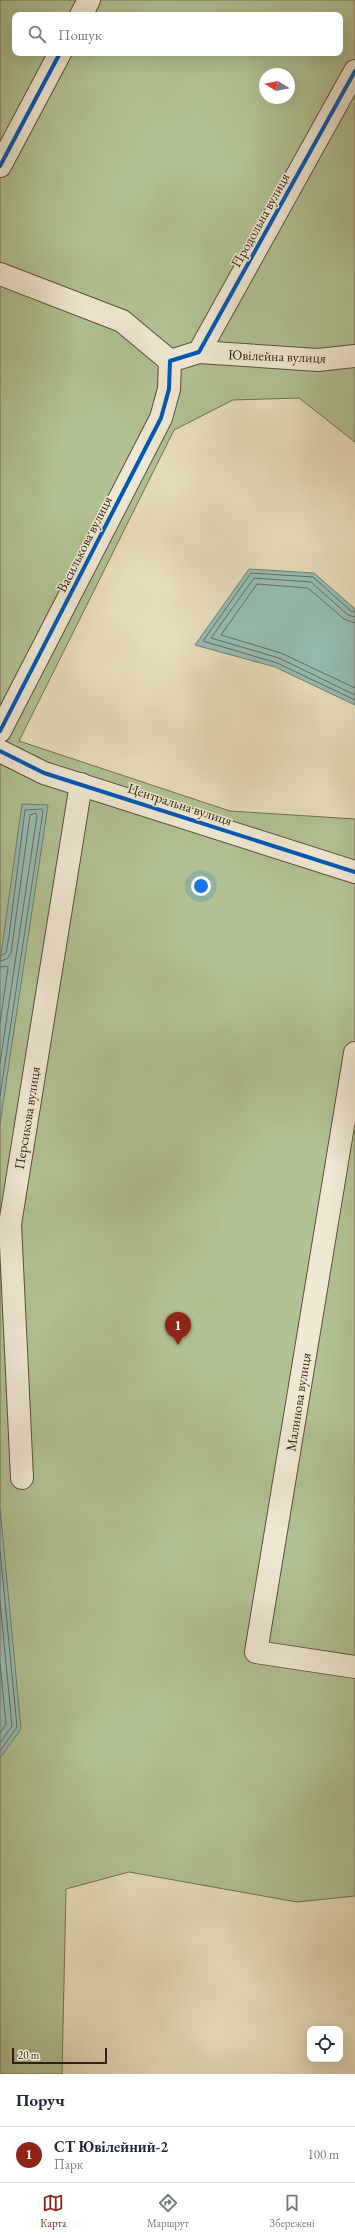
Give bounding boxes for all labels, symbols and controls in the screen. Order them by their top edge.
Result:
search box [12,12,343,56]
icon: search [26,23,48,45]
text: Пошук [58,25,102,44]
north arrow [259,68,295,104]
street label: Продольна вулиця [227,170,293,270]
street label: Ювілейна вулиця [228,345,326,367]
street label: Василькова вулиця [52,493,116,595]
street label: Центральна вулиця [125,779,235,829]
your location [191,876,211,896]
street label: Персикова вулиця [10,1065,44,1171]
pin: 1 [165,1312,191,1345]
street label: Малинова вулиця [281,1351,315,1453]
map controls [307,2026,343,2062]
button: locate [307,2026,343,2062]
scale bar [12,2046,107,2065]
text: 20 m [18,2048,39,2062]
text: Поруч [16,2089,65,2111]
text: СT Ювілейний-2 [54,2137,168,2156]
text: 1 [26,2146,32,2163]
text: 100 m [308,2146,339,2163]
text: Парк [54,2156,83,2173]
tab: Карта [40,2192,67,2230]
tab: Маршрут [147,2192,189,2230]
tab: Збережені [270,2192,315,2230]

